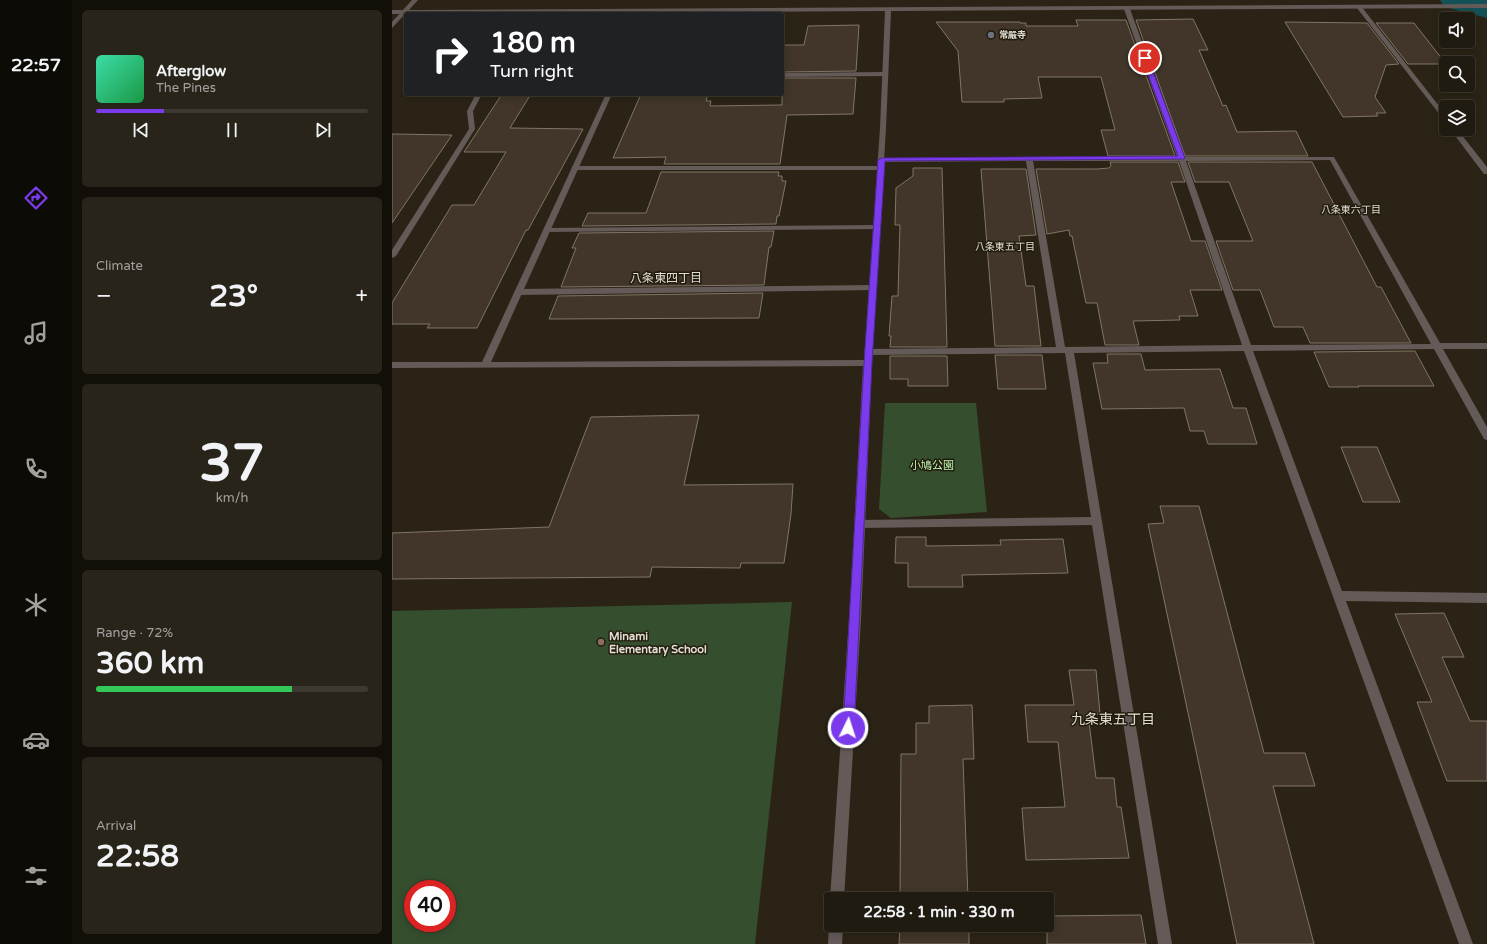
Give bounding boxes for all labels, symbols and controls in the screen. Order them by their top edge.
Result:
map controls [1439,12,1475,136]
button: sound [1439,12,1475,48]
text: 180 m [490,26,576,60]
icon: right [424,28,476,80]
marker: 常嚴寺 [986,30,996,40]
place label: 常嚴寺 [999,30,1026,41]
pin [1128,41,1162,75]
icon: arrive [1134,47,1156,69]
text: 22:57 [11,54,61,76]
button: search [1439,56,1475,92]
text: Turn right [490,60,574,82]
text: Afterglow [156,62,226,80]
text: The Pines [156,80,216,96]
button: layers [1439,100,1475,136]
icon: previous [130,119,152,141]
icon: pause [221,119,243,141]
icon: next [312,119,334,141]
icon: directions [22,184,50,212]
district label: 八条東六丁目 [1321,204,1381,216]
district label: 八条東五丁目 [975,241,1035,253]
text: Climate [96,258,143,274]
district label: 八条東四丁目 [630,271,702,285]
text: 23° [209,278,258,315]
text: − [96,283,112,309]
text: + [356,283,368,309]
icon: music [22,319,50,347]
text: 37 [199,432,265,495]
icon: phone [22,455,50,483]
park label: 小鳩公園 [910,459,954,472]
text: km/h [216,490,248,506]
icon: climate [22,591,50,619]
text: Range · 72% [96,625,173,641]
place label: Minami Elementary School [609,630,707,657]
marker: Minami Elementary School [596,637,606,647]
text: 360 km [96,645,204,682]
position arrow [827,707,869,749]
district label: 九条東五丁目 [1071,711,1155,728]
icon: car [22,726,50,754]
text: Arrival [96,818,136,834]
text: 22:58 [96,838,179,875]
icon: filters [22,862,50,890]
speed limit sign: 40 [404,880,456,932]
text: 22:58 · 1 min · 330 m [864,903,1014,921]

